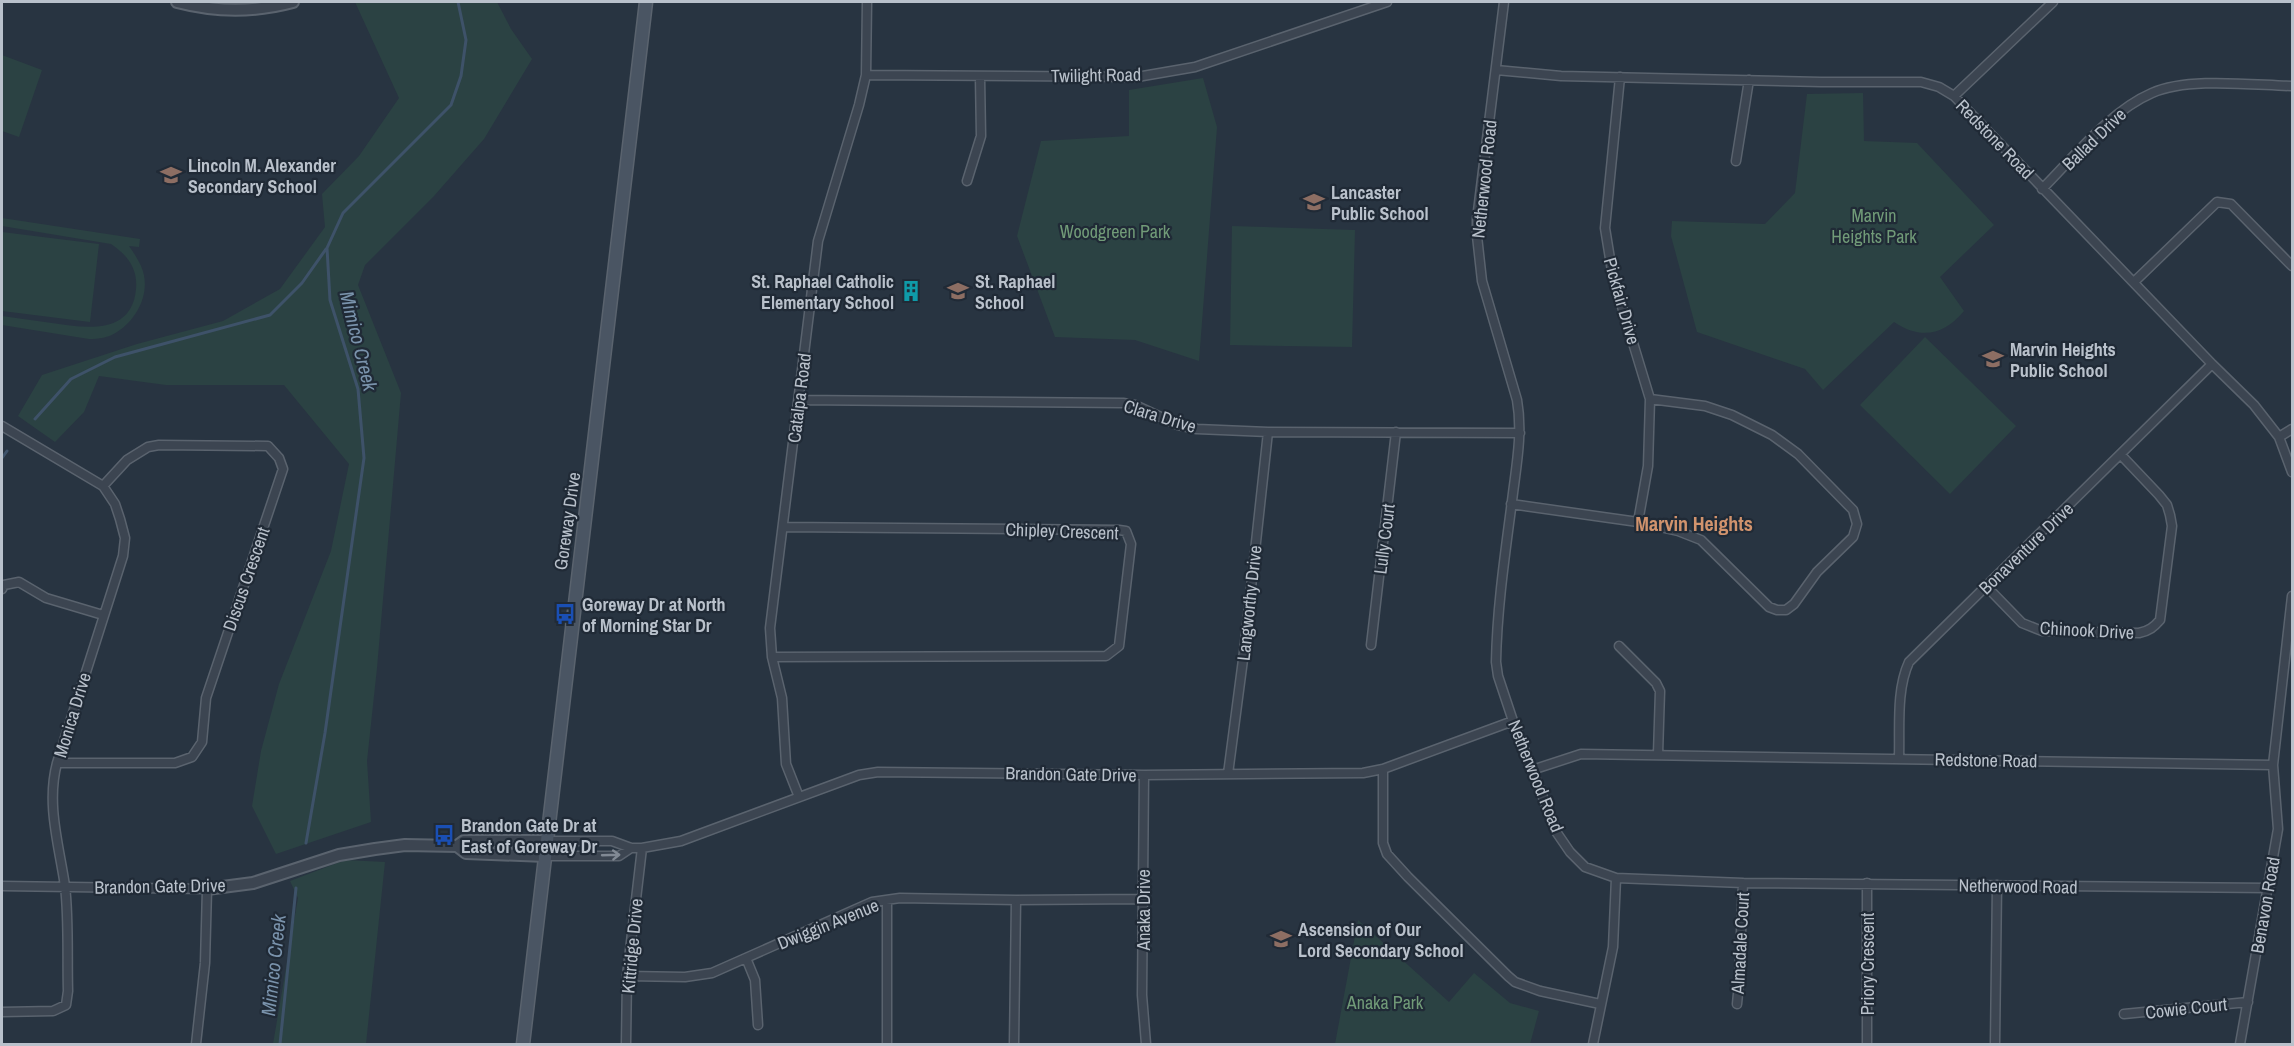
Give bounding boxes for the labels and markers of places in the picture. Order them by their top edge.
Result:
place label: Lincoln M. Alexander Secondary School [188,153,336,199]
school or university icon: Lincoln M. Alexander Secondary School [159,163,183,187]
place label: Lancaster Public School [1331,180,1429,226]
school or university icon: Lancaster Public School [1302,190,1326,214]
place label: St. Raphael Catholic Elementary School [751,269,894,315]
place label: St. Raphael School [975,269,1055,315]
building icon: St. Raphael Catholic Elementary School [899,279,923,303]
school or university icon: St. Raphael School [946,279,970,303]
place label: Marvin Heights Public School [2010,337,2116,383]
school or university icon: Marvin Heights Public School [1981,347,2005,371]
place label: Goreway Dr at North of Morning Star Dr [582,592,726,638]
bus stop icon: Goreway Dr at North of Morning Star Dr [553,602,577,626]
place label: Brandon Gate Dr at East of Goreway Dr [461,813,597,859]
bus stop icon: Brandon Gate Dr at East of Goreway Dr [432,823,456,847]
place label: Ascension of Our Lord Secondary School [1298,917,1464,963]
school or university icon: Ascension of Our Lord Secondary School [1269,927,1293,951]

